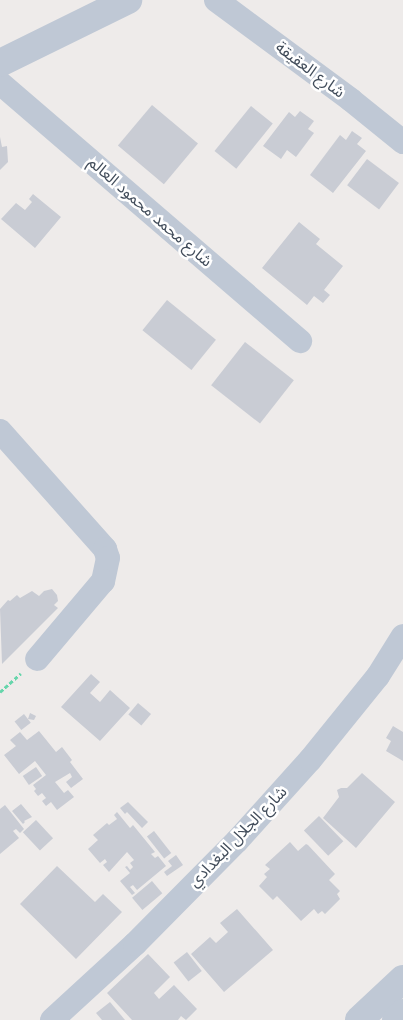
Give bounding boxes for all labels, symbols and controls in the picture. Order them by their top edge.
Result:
street label: شارع العقيقة [272,38,348,102]
street label: شارع محمد محمود العالم [84,153,216,271]
street label: شارع الجلال البغدادي [185,783,291,891]

